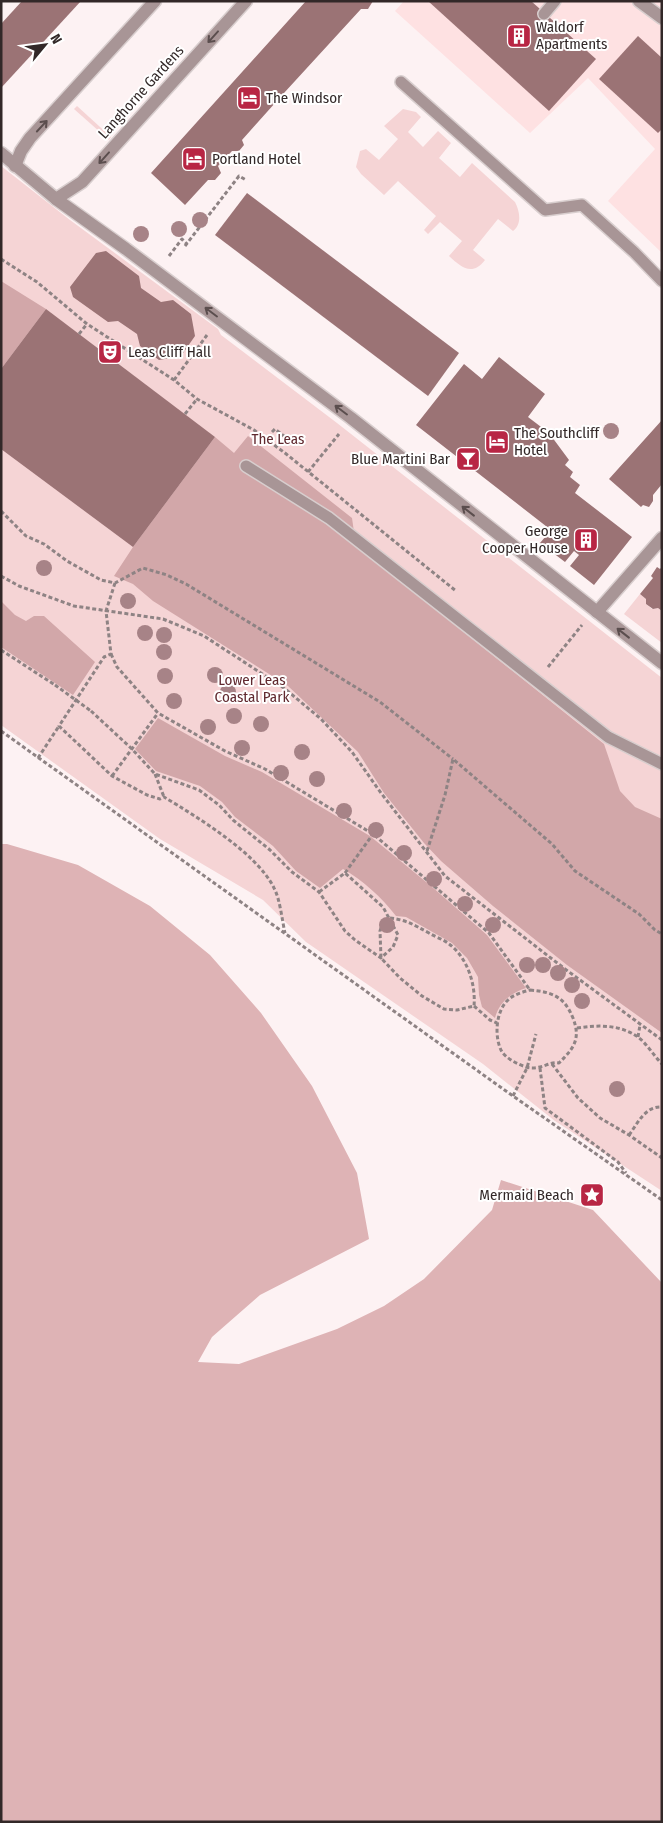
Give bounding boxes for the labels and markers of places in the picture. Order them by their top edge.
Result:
place label: Waldorf Apartments [536,18,607,53]
building icon: Waldorf Apartments [506,23,532,49]
hotel icon: The Windsor [236,85,262,111]
place label: The Windsor [266,89,343,107]
hotel icon: Portland Hotel [181,146,207,172]
place label: Portland Hotel [212,150,301,168]
theatre icon: Leas Cliff Hall [97,339,123,365]
place label: Leas Cliff Hall [128,343,211,361]
place label: The Southcliff Hotel [514,424,601,459]
hotel icon: The Southcliff Hotel [484,429,510,455]
bar icon: Blue Martini Bar [455,446,481,472]
place label: Blue Martini Bar [351,450,451,468]
place label: George Cooper House [482,522,568,557]
building icon: George Cooper House [573,527,599,553]
place icon: Mermaid Beach [579,1182,605,1208]
place label: Mermaid Beach [479,1186,574,1204]

